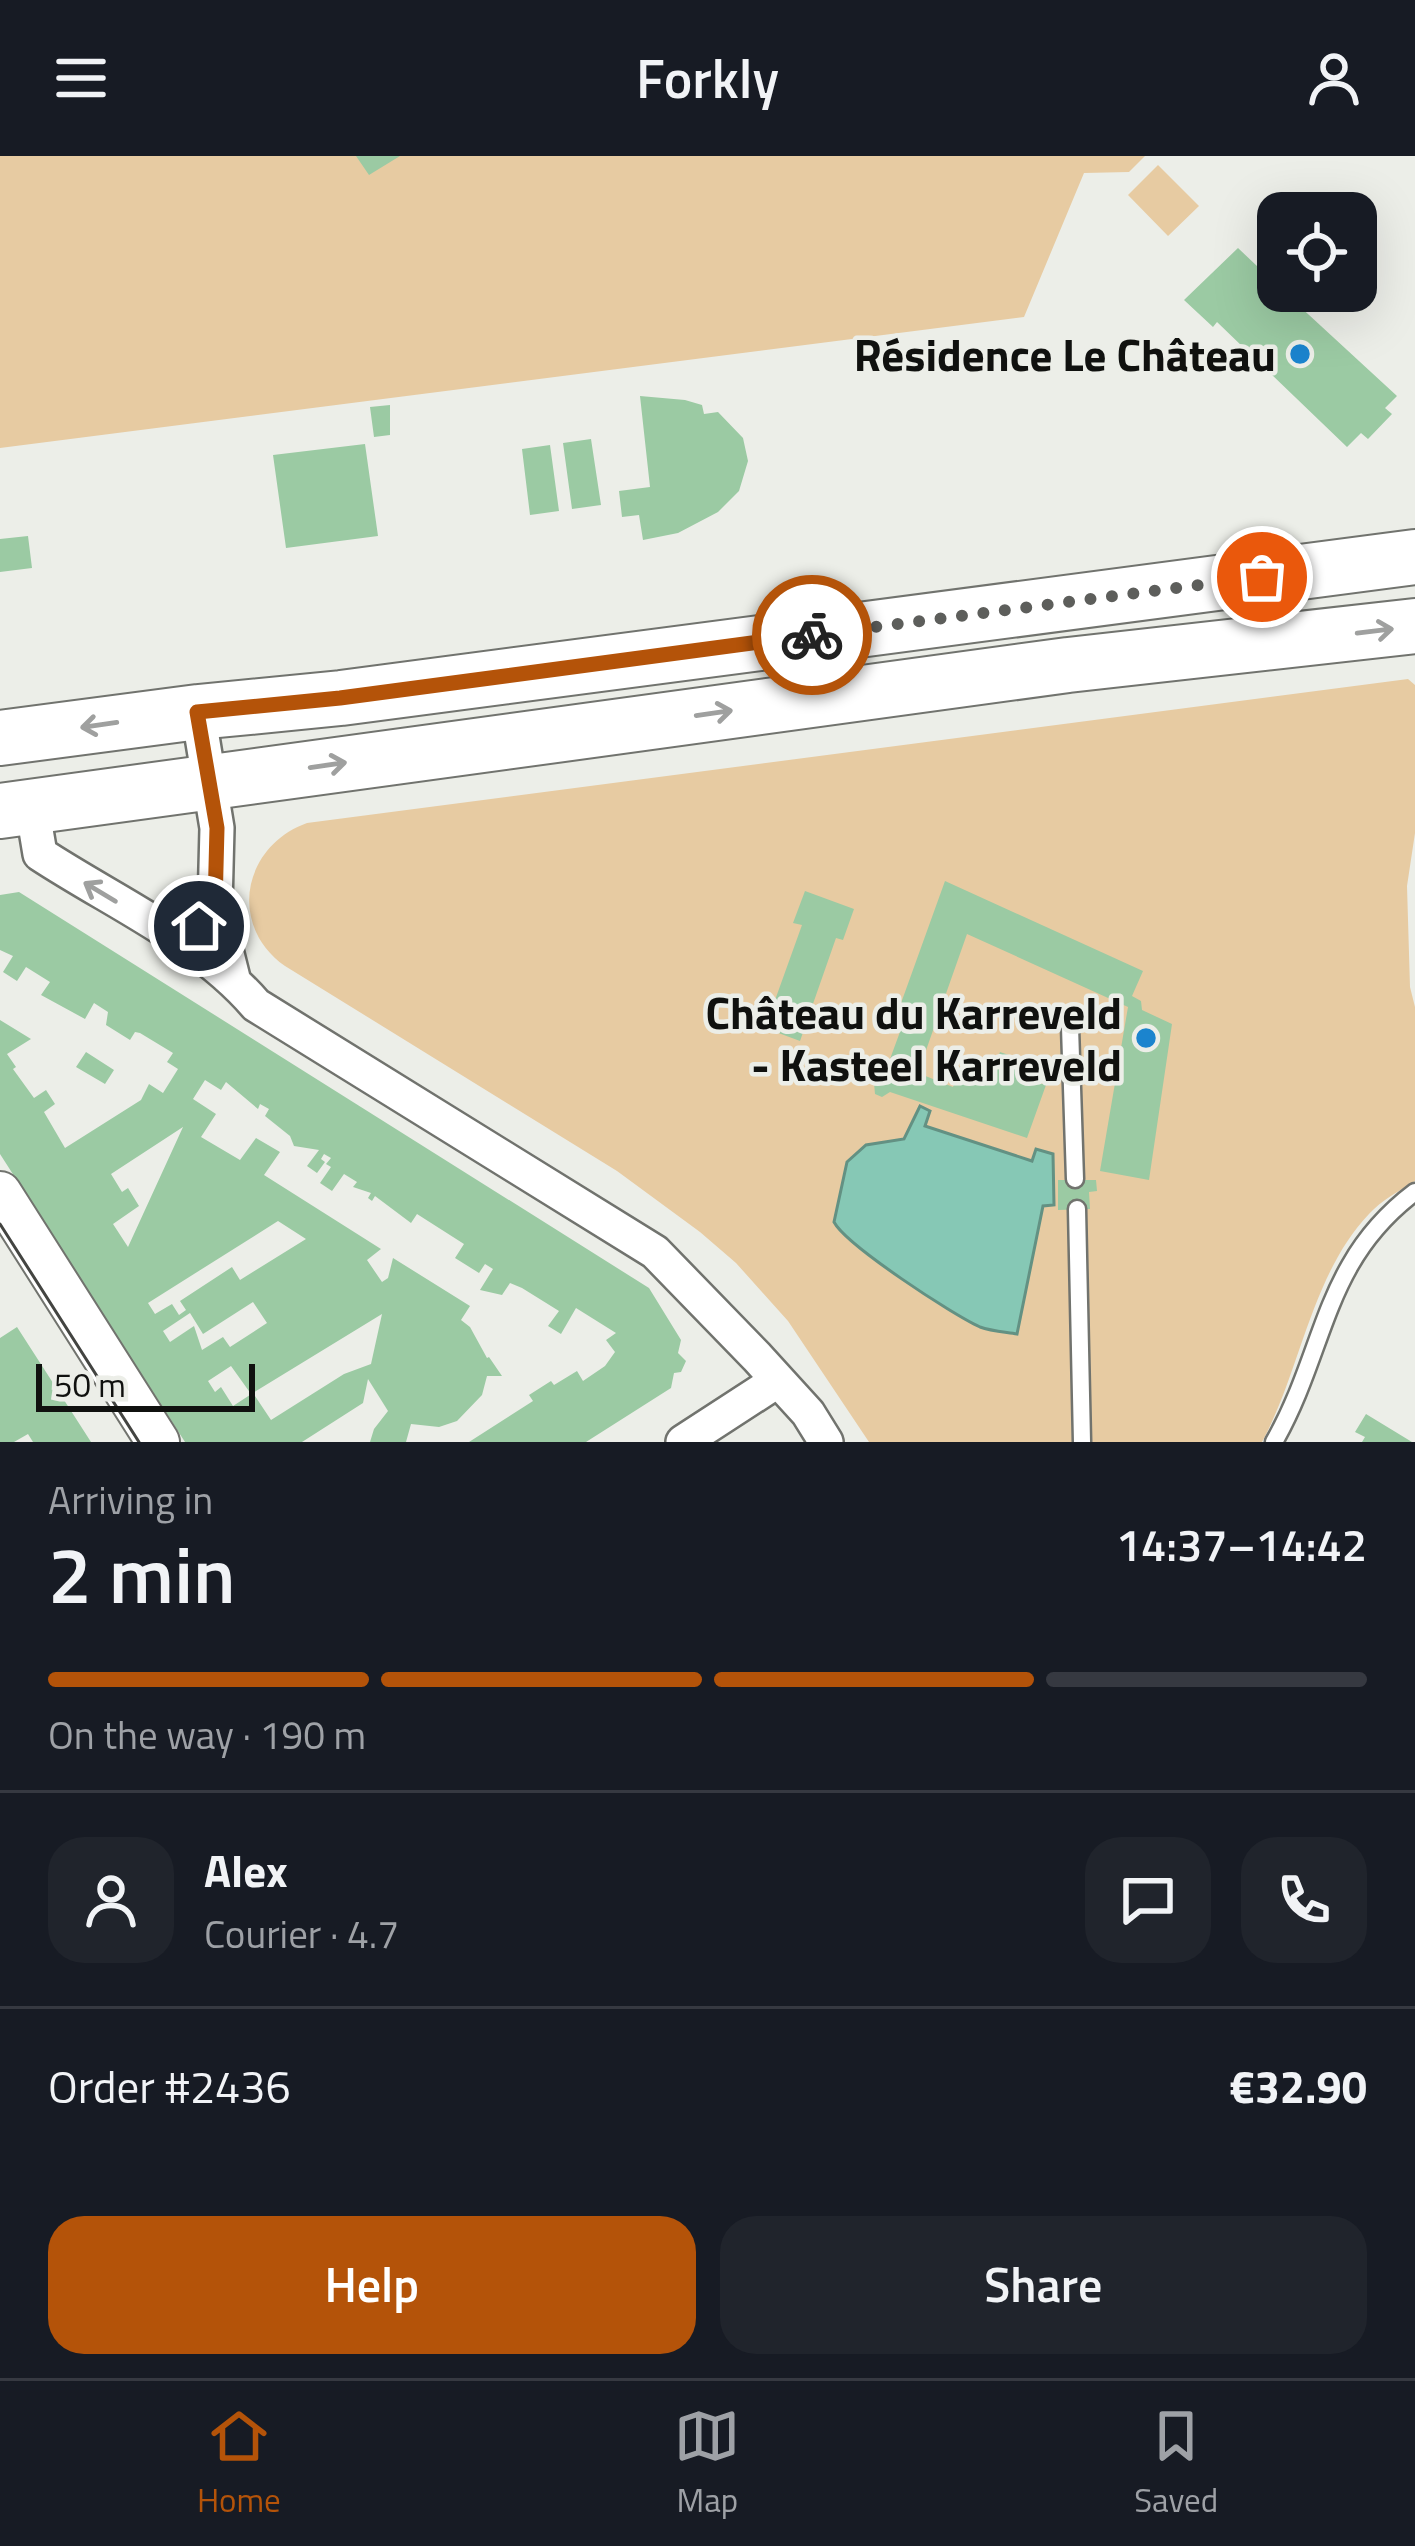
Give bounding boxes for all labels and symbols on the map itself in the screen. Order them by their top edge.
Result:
place label: Résidence Le Château [854,320,1276,388]
marker: Résidence Le Château [1287,341,1313,367]
pin [1211,526,1313,628]
courier [752,575,872,695]
one-way arrow [1355,619,1394,641]
one-way arrow [694,701,733,724]
one-way arrow [80,714,119,736]
one-way arrow [308,753,347,776]
pin [148,875,250,977]
one-way arrow [83,879,118,903]
place label: Château du Karreveld - Kasteel Karreveld [706,978,1122,1098]
marker: Château du Karreveld - Kasteel Karreveld [1133,1025,1159,1051]
scale bar [36,1358,255,1411]

